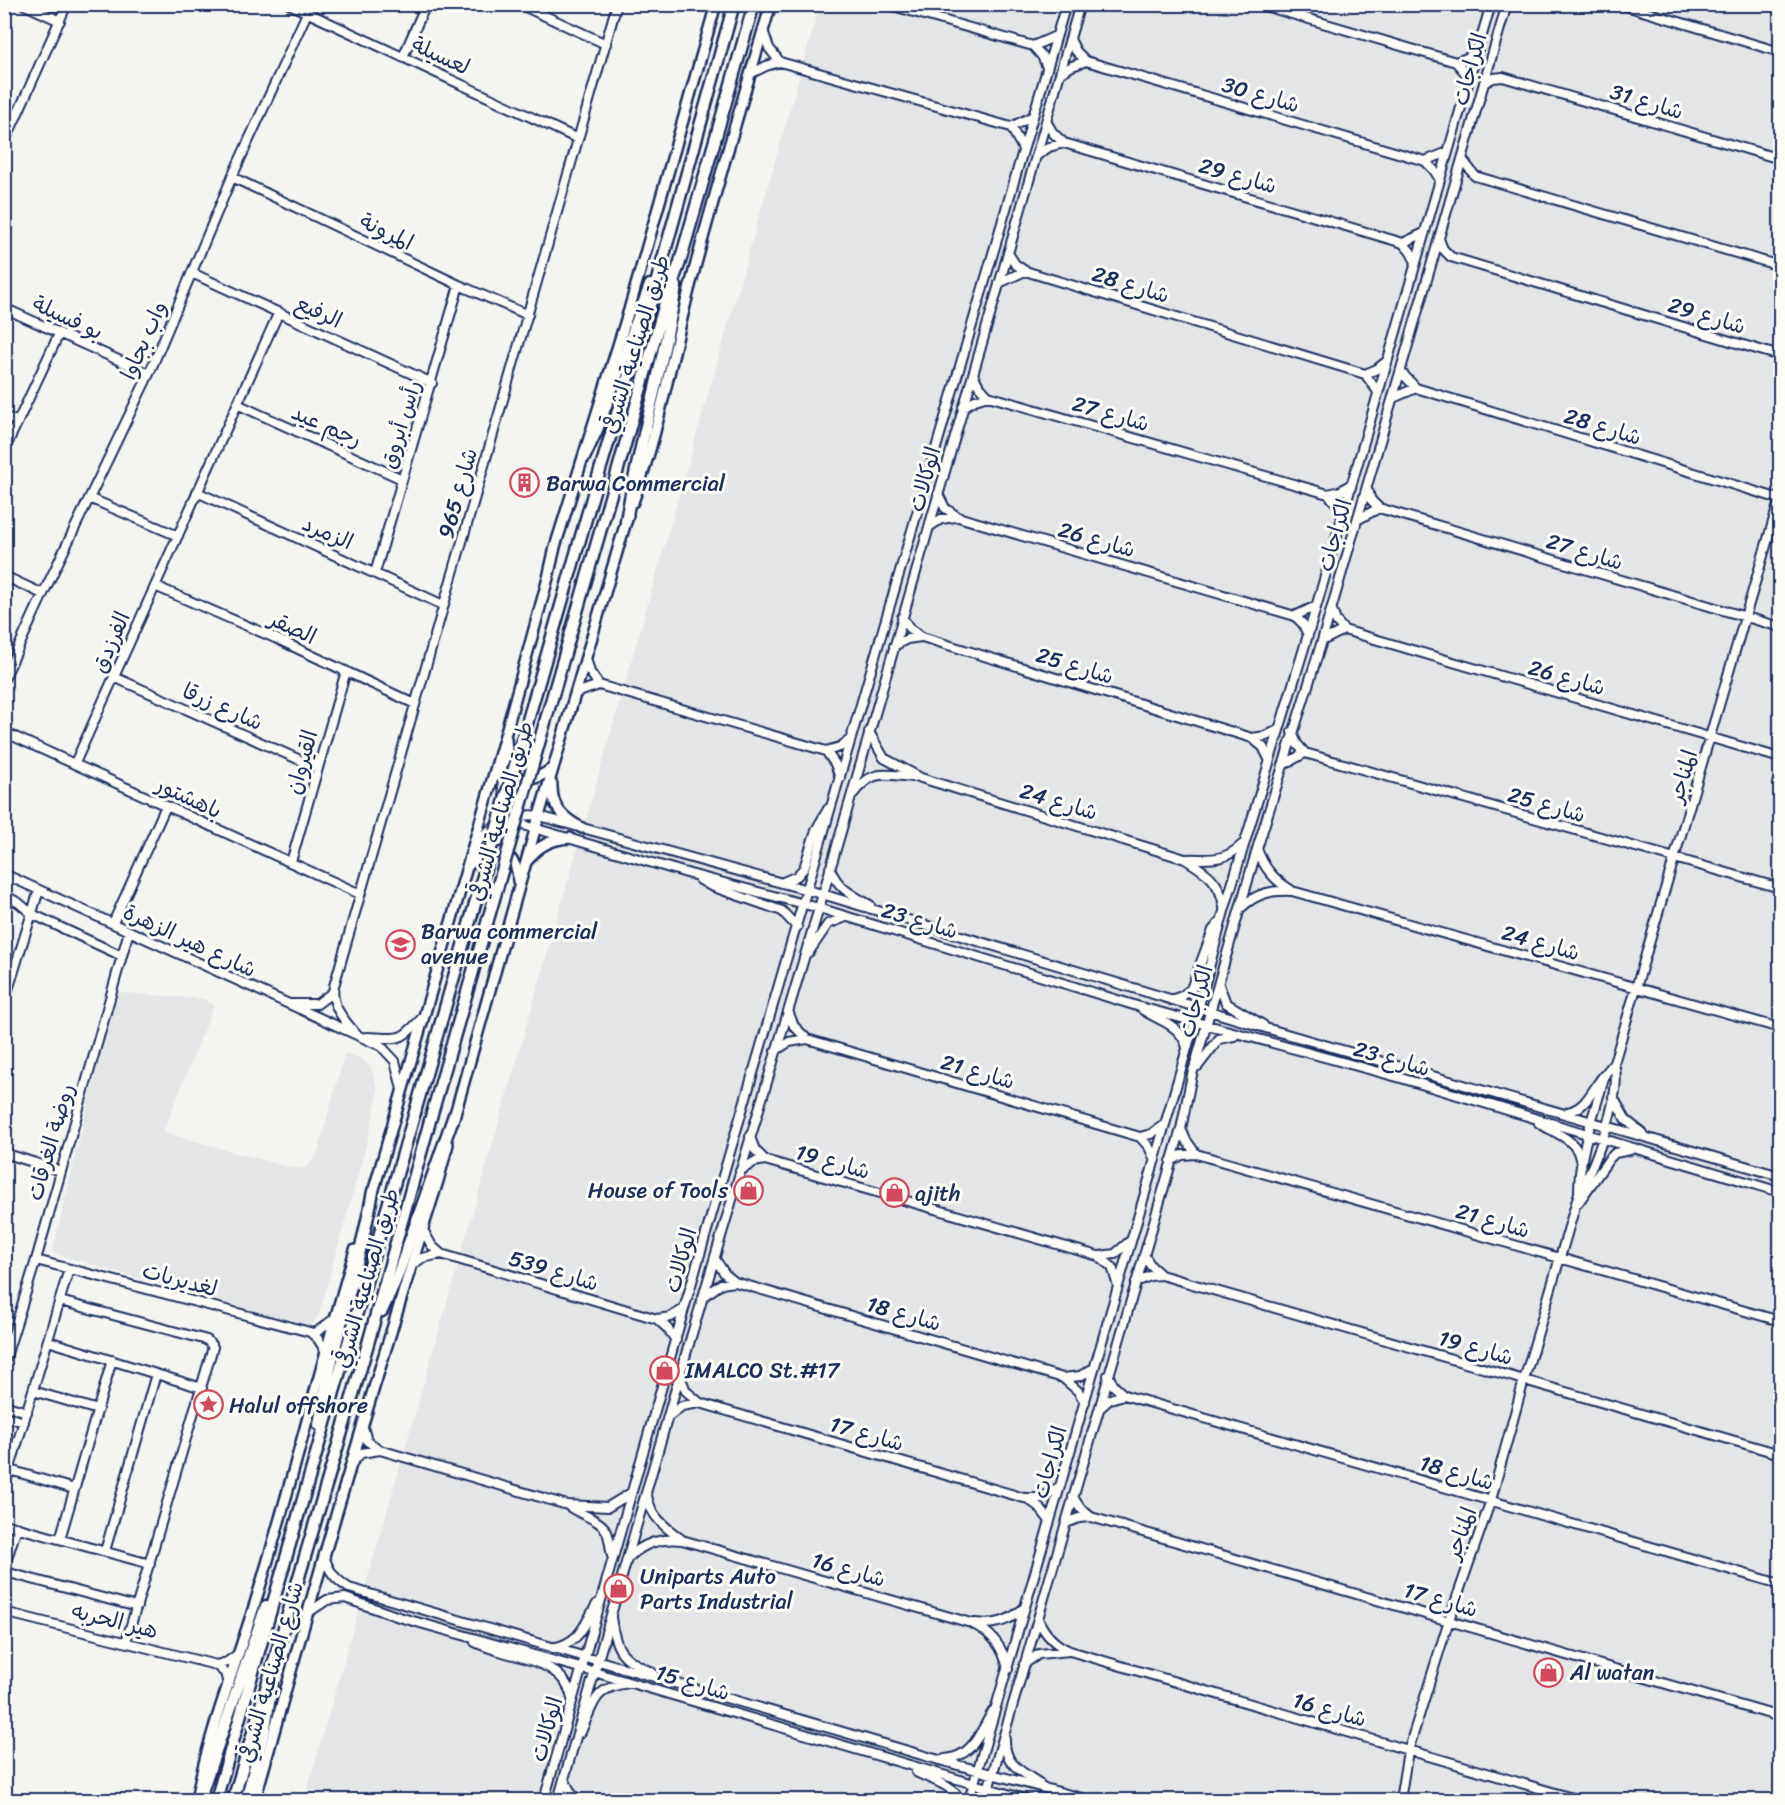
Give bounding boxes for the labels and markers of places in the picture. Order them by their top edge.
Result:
place label: Barwa Commercial [546,464,726,503]
building icon: Barwa Commercial [509,467,541,499]
place label: Barwa commercial avenue [421,912,598,976]
school or university icon: Barwa commercial avenue [384,928,416,960]
place label: House of Tools [588,1171,729,1210]
shop icon: House of Tools [733,1174,765,1206]
place label: ajith [915,1174,960,1213]
shop icon: ajith [878,1177,910,1209]
place label: IMALCO St.#17 [684,1351,841,1390]
shop icon: IMALCO St.#17 [648,1354,680,1386]
place label: Halul offshore [229,1386,368,1425]
place icon: Halul offshore [192,1389,224,1421]
place label: Uniparts Auto Parts Industrial [640,1557,793,1621]
shop icon: Uniparts Auto Parts Industrial [603,1573,635,1605]
place label: Al watan [1569,1653,1655,1692]
shop icon: Al watan [1533,1656,1565,1688]

